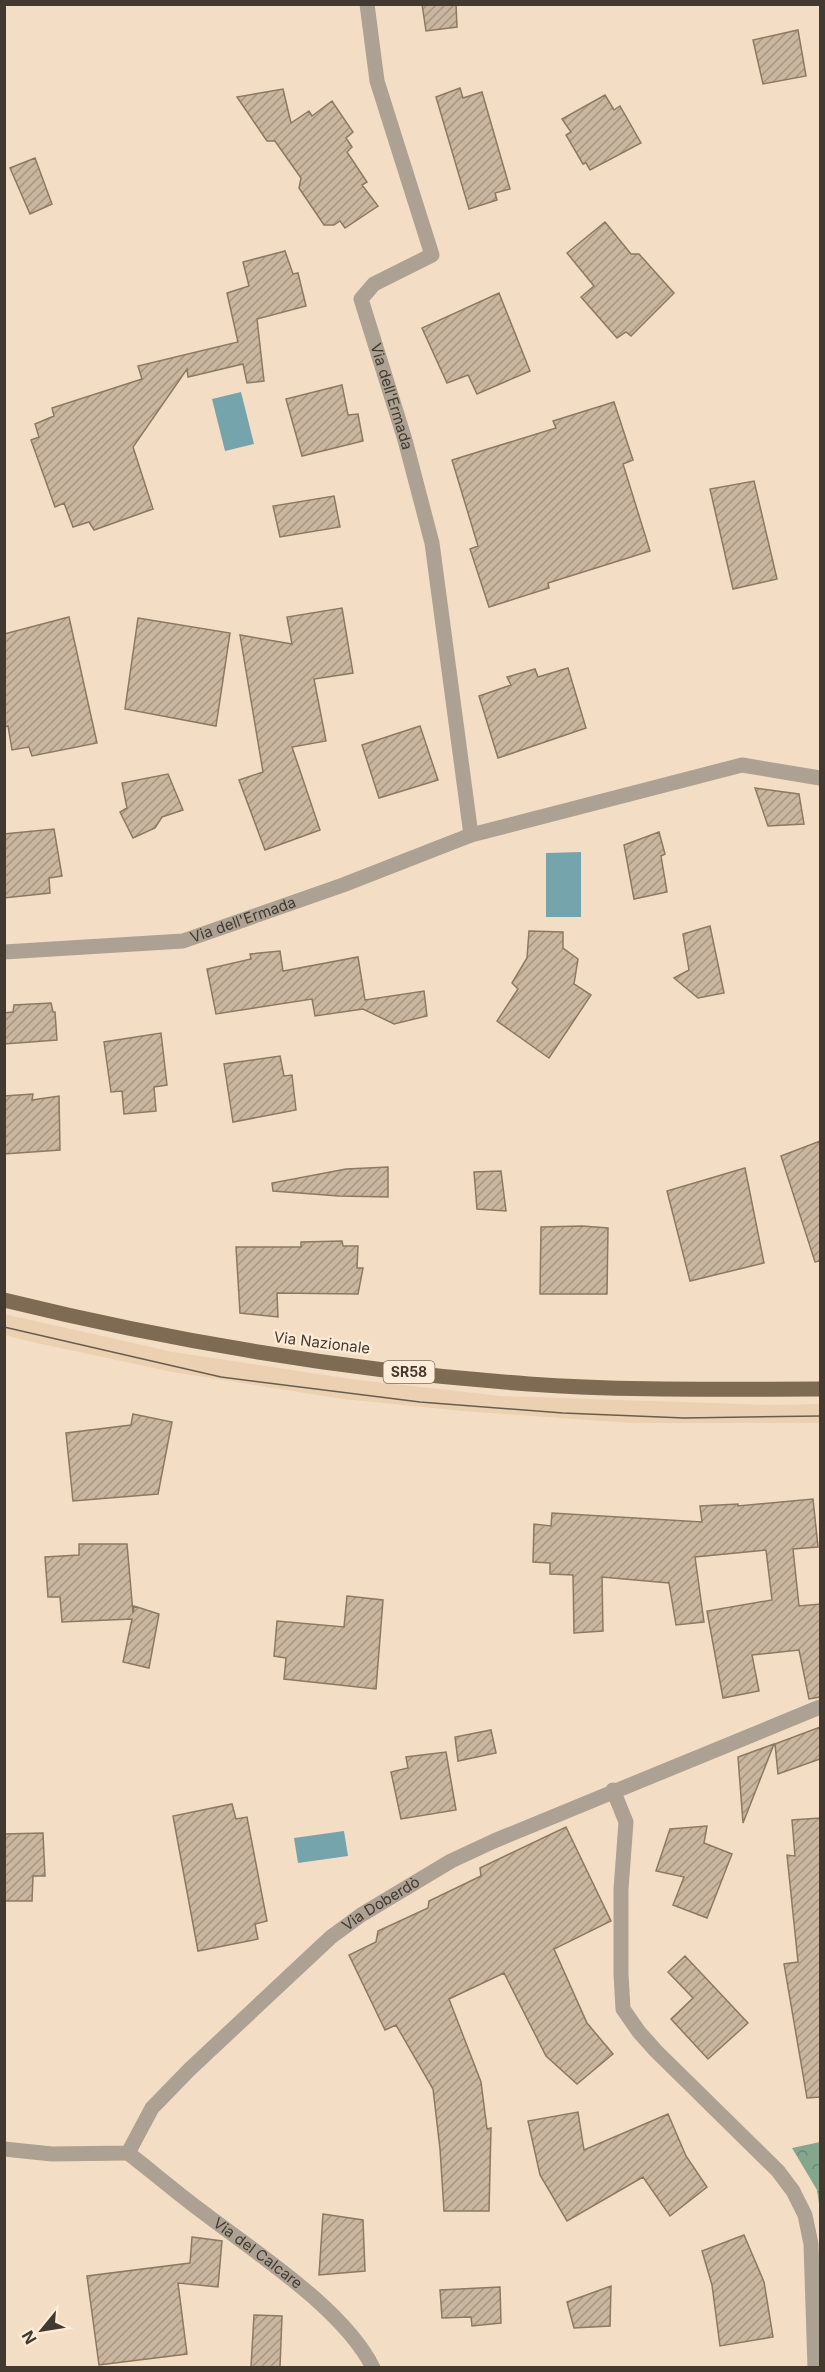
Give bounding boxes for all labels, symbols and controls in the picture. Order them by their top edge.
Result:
street label: Via dell'Ermada [366,341,417,452]
street label: Via dell'Ermada [188,892,298,947]
street label: Via Nazionale [273,1327,371,1358]
road number: SR58 [384,1361,434,1383]
street label: Via Doberdò [338,1872,423,1935]
street label: Via del Calcare [210,2213,306,2293]
north arrow [12,2300,72,2360]
text: N [17,2327,41,2348]

